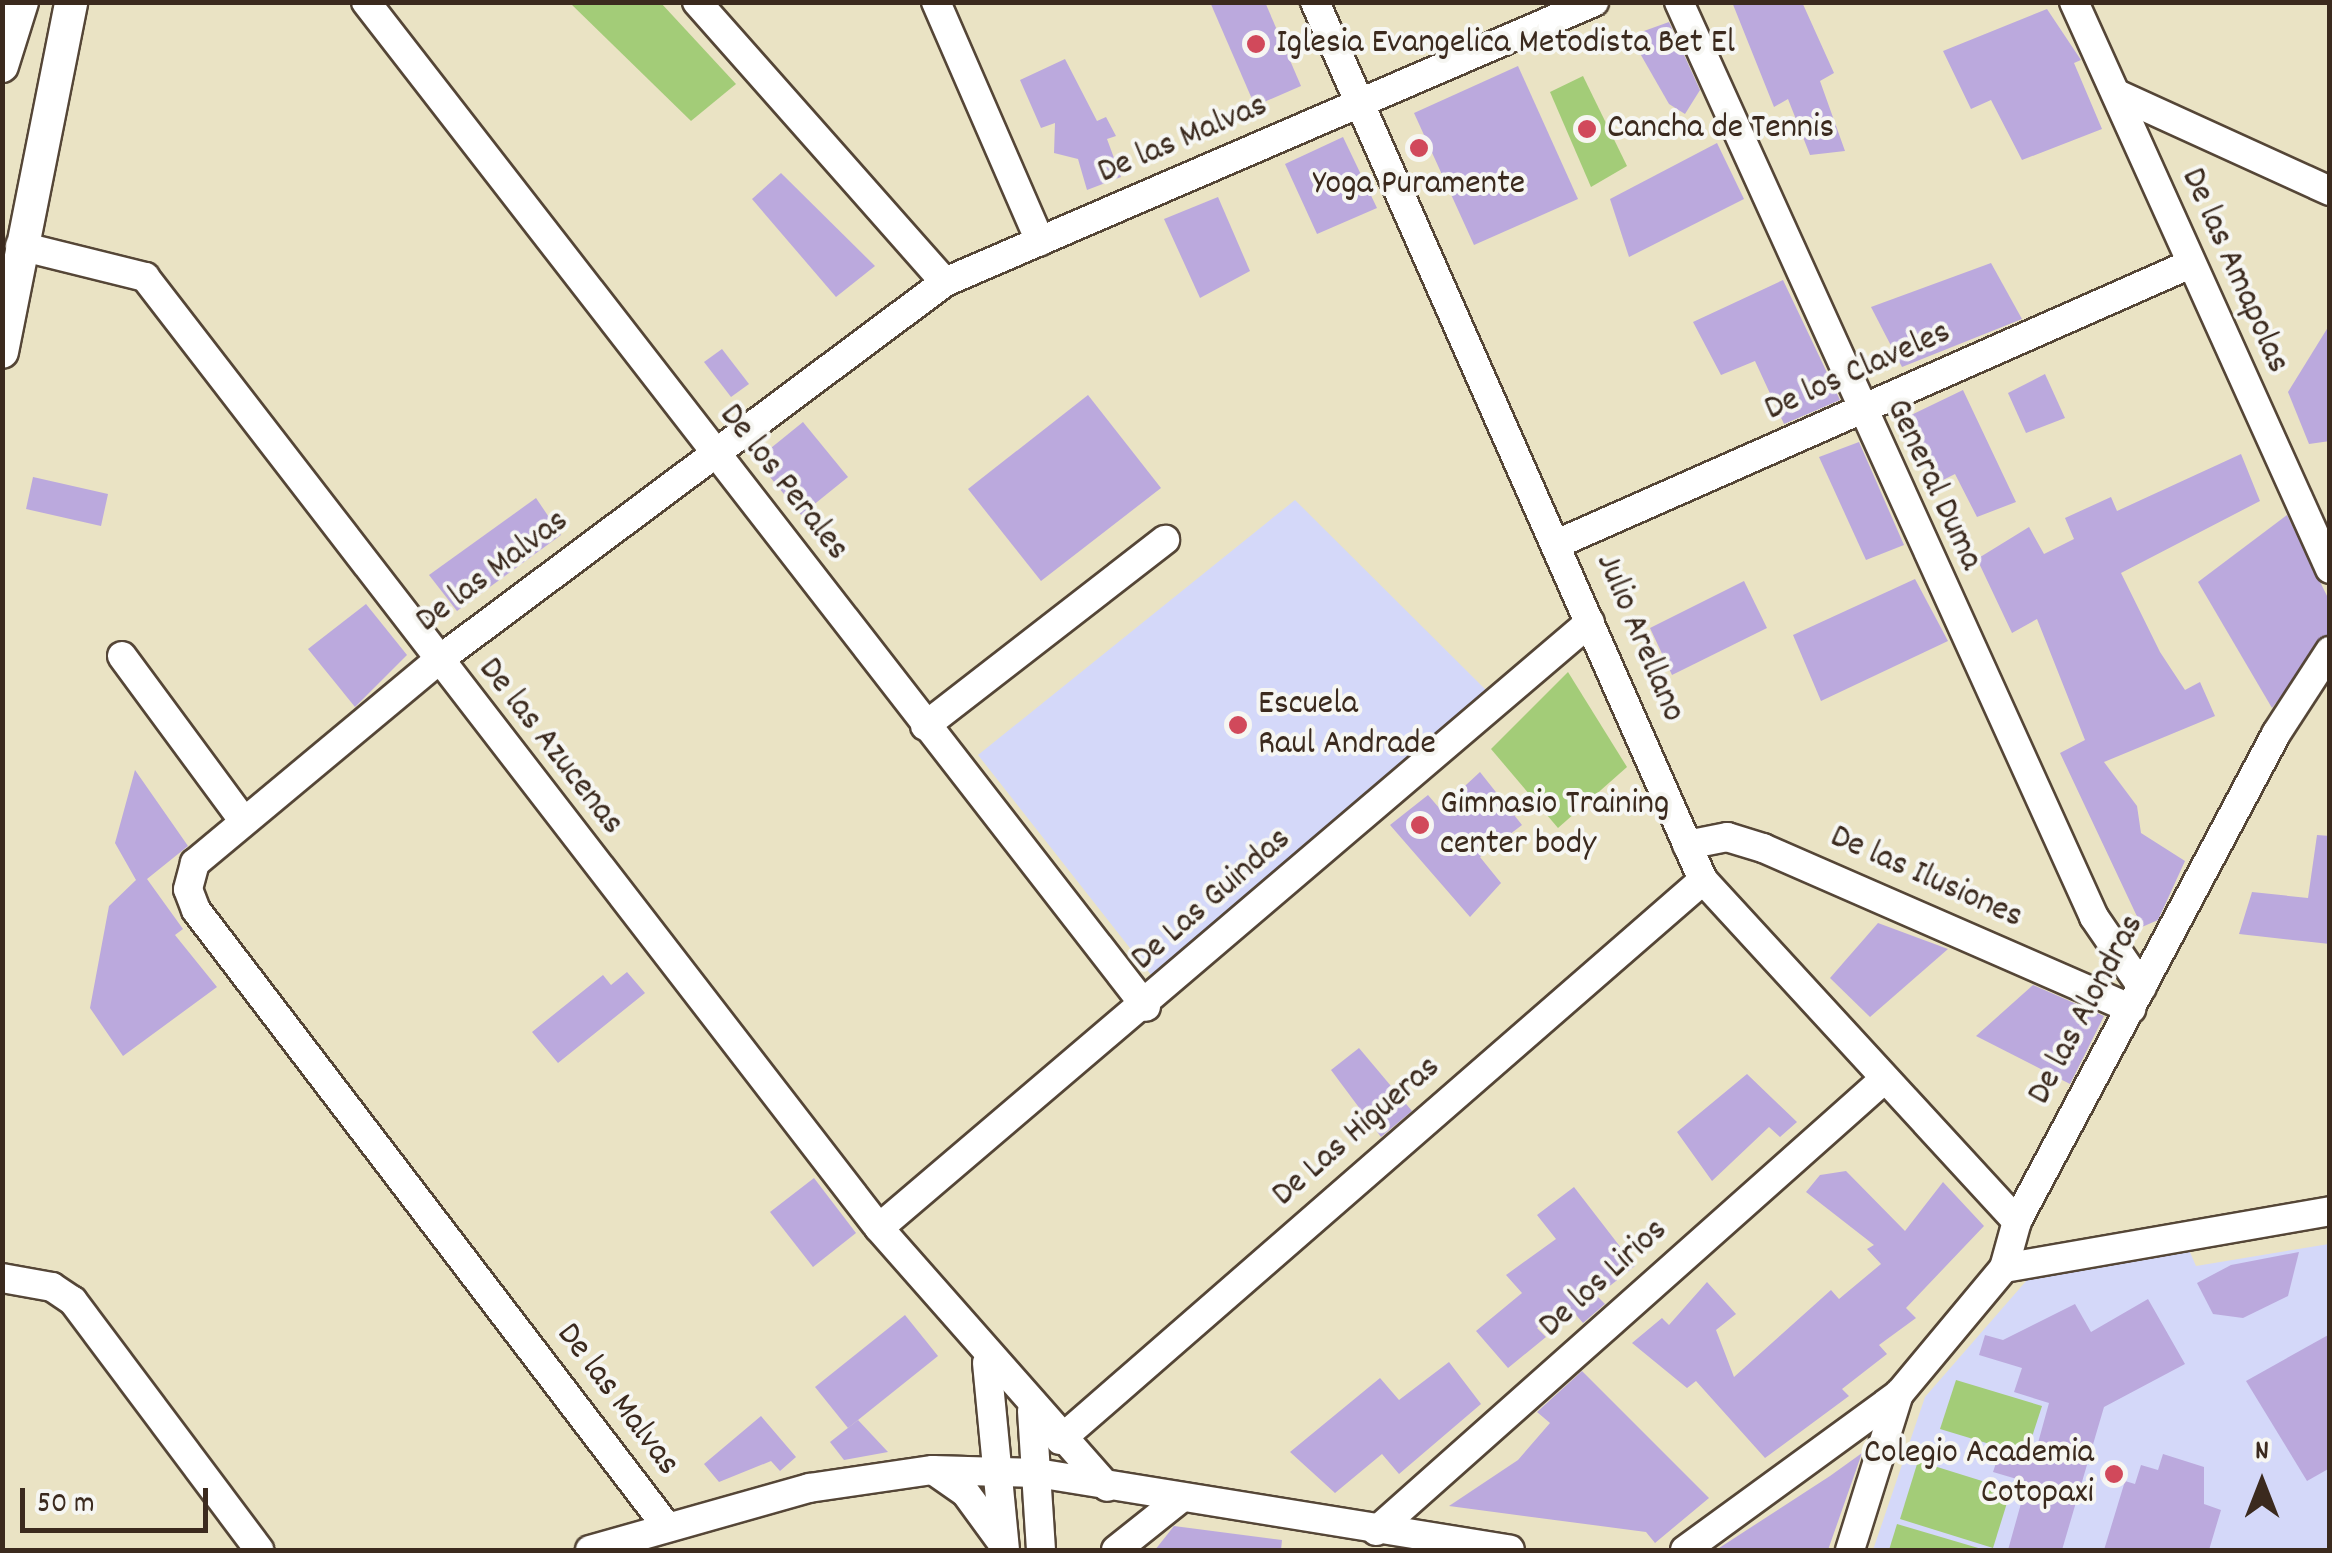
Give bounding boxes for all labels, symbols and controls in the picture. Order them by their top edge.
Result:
place label: Iglesia Evangelica Metodista Bet El [1276,23,1735,65]
marker: Iglesia Evangelica Metodista Bet El [1245,33,1267,55]
street label: De las Malvas [1092,86,1274,194]
place label: Cancha de Tennis [1607,108,1834,150]
marker: Cancha de Tennis [1576,118,1598,140]
marker: Yoga Puramente [1408,137,1430,159]
street label: De las Amapolas [2170,162,2298,380]
place label: Yoga Puramente [1313,164,1525,206]
street label: De los Claveles [1759,312,1957,432]
street label: General Duma [1875,393,1991,577]
street label: De los Perales [709,396,857,570]
street label: De las Malvas [408,501,578,643]
street label: Julio Arellano [1585,548,1693,728]
street label: De las Azucenas [468,650,632,844]
place label: Escuela Raul Andrade [1258,684,1436,766]
marker: Escuela Raul Andrade [1227,714,1249,736]
place label: Gimnasio Training center body [1440,784,1669,866]
marker: Gimnasio Training center body [1409,814,1431,836]
street label: De las Ilusiones [1823,817,2029,939]
street label: De Las Guindas [1124,819,1300,981]
street label: De las Alondras [2019,908,2155,1112]
street label: De Las Higueras [1264,1048,1450,1216]
street label: De los Lirios [1531,1210,1677,1348]
street label: De las Malvas [546,1315,688,1485]
place label: Colegio Academia Cotopaxi [1864,1433,2094,1515]
north arrow [2212,1433,2312,1533]
text: N [2255,1433,2269,1473]
marker: Colegio Academia Cotopaxi [2103,1463,2125,1485]
scale bar [25,1468,212,1530]
text: 50 m [37,1484,95,1527]

